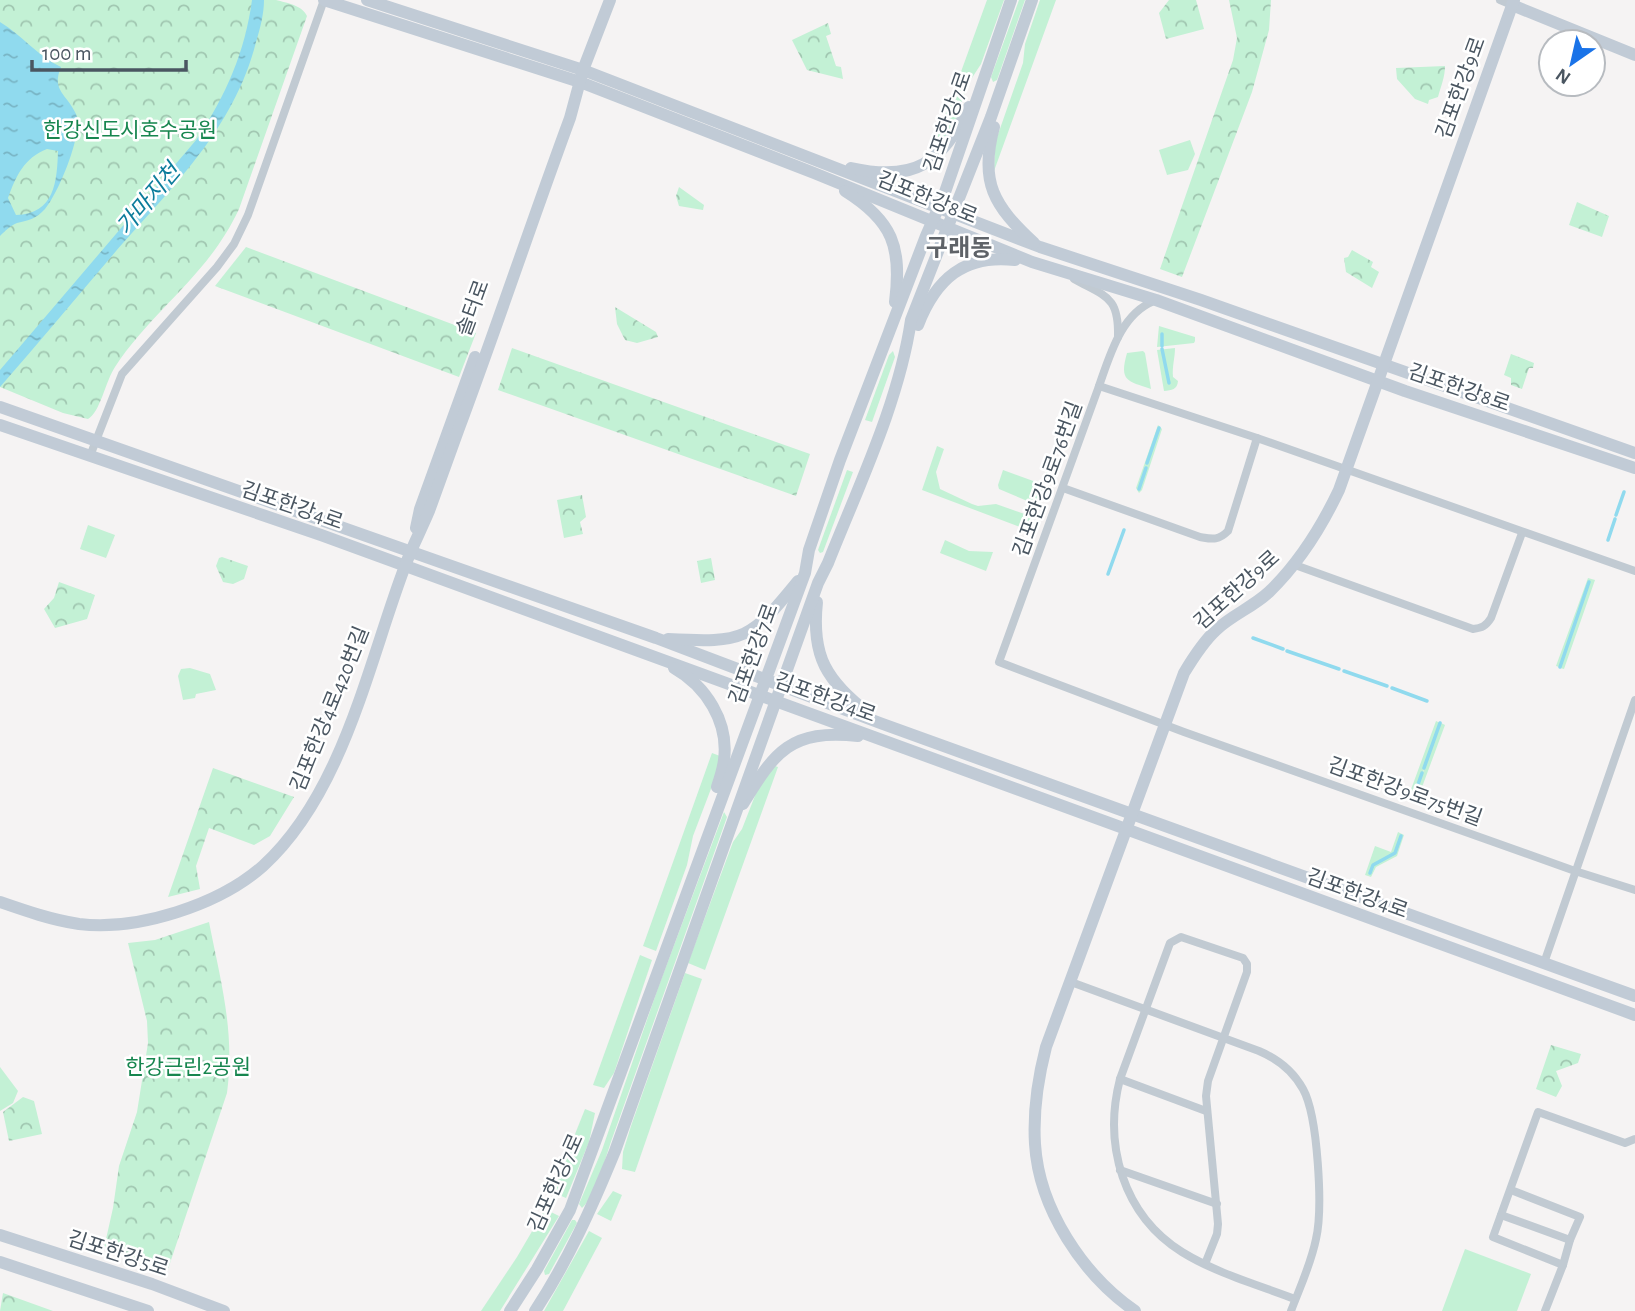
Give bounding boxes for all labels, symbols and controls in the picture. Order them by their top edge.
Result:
scale bar [32,28,186,72]
north arrow [1537,28,1607,98]
street label: 김포한강9로 [1432,34,1489,142]
text: 100 m [42,43,92,64]
text: N [1553,64,1574,87]
street label: 김포한강7로 [920,68,975,175]
park label: 한강신도시호수공원 [43,119,217,141]
water label: 가마지천 [111,157,187,240]
street label: 김포한강8로 [874,167,981,228]
district label: 구래동 [926,235,992,261]
street label: 솔터로 [452,277,493,339]
street label: 김포한강8로 [1405,360,1513,415]
street label: 김포한강9로76번길 [1009,398,1086,560]
street label: 김포한강4로 [238,478,346,533]
street label: 김포한강9로 [1190,546,1284,633]
street label: 김포한강7로 [725,601,782,707]
street label: 김포한강4로420번길 [286,623,373,795]
street label: 김포한강4로 [771,669,879,726]
street label: 김포한강9로75번길 [1325,753,1485,830]
street label: 김포한강4로 [1303,865,1411,922]
park label: 한강근린2공원 [125,1056,251,1078]
street label: 김포한강7로 [524,1130,587,1235]
street label: 김포한강5로 [65,1227,172,1280]

